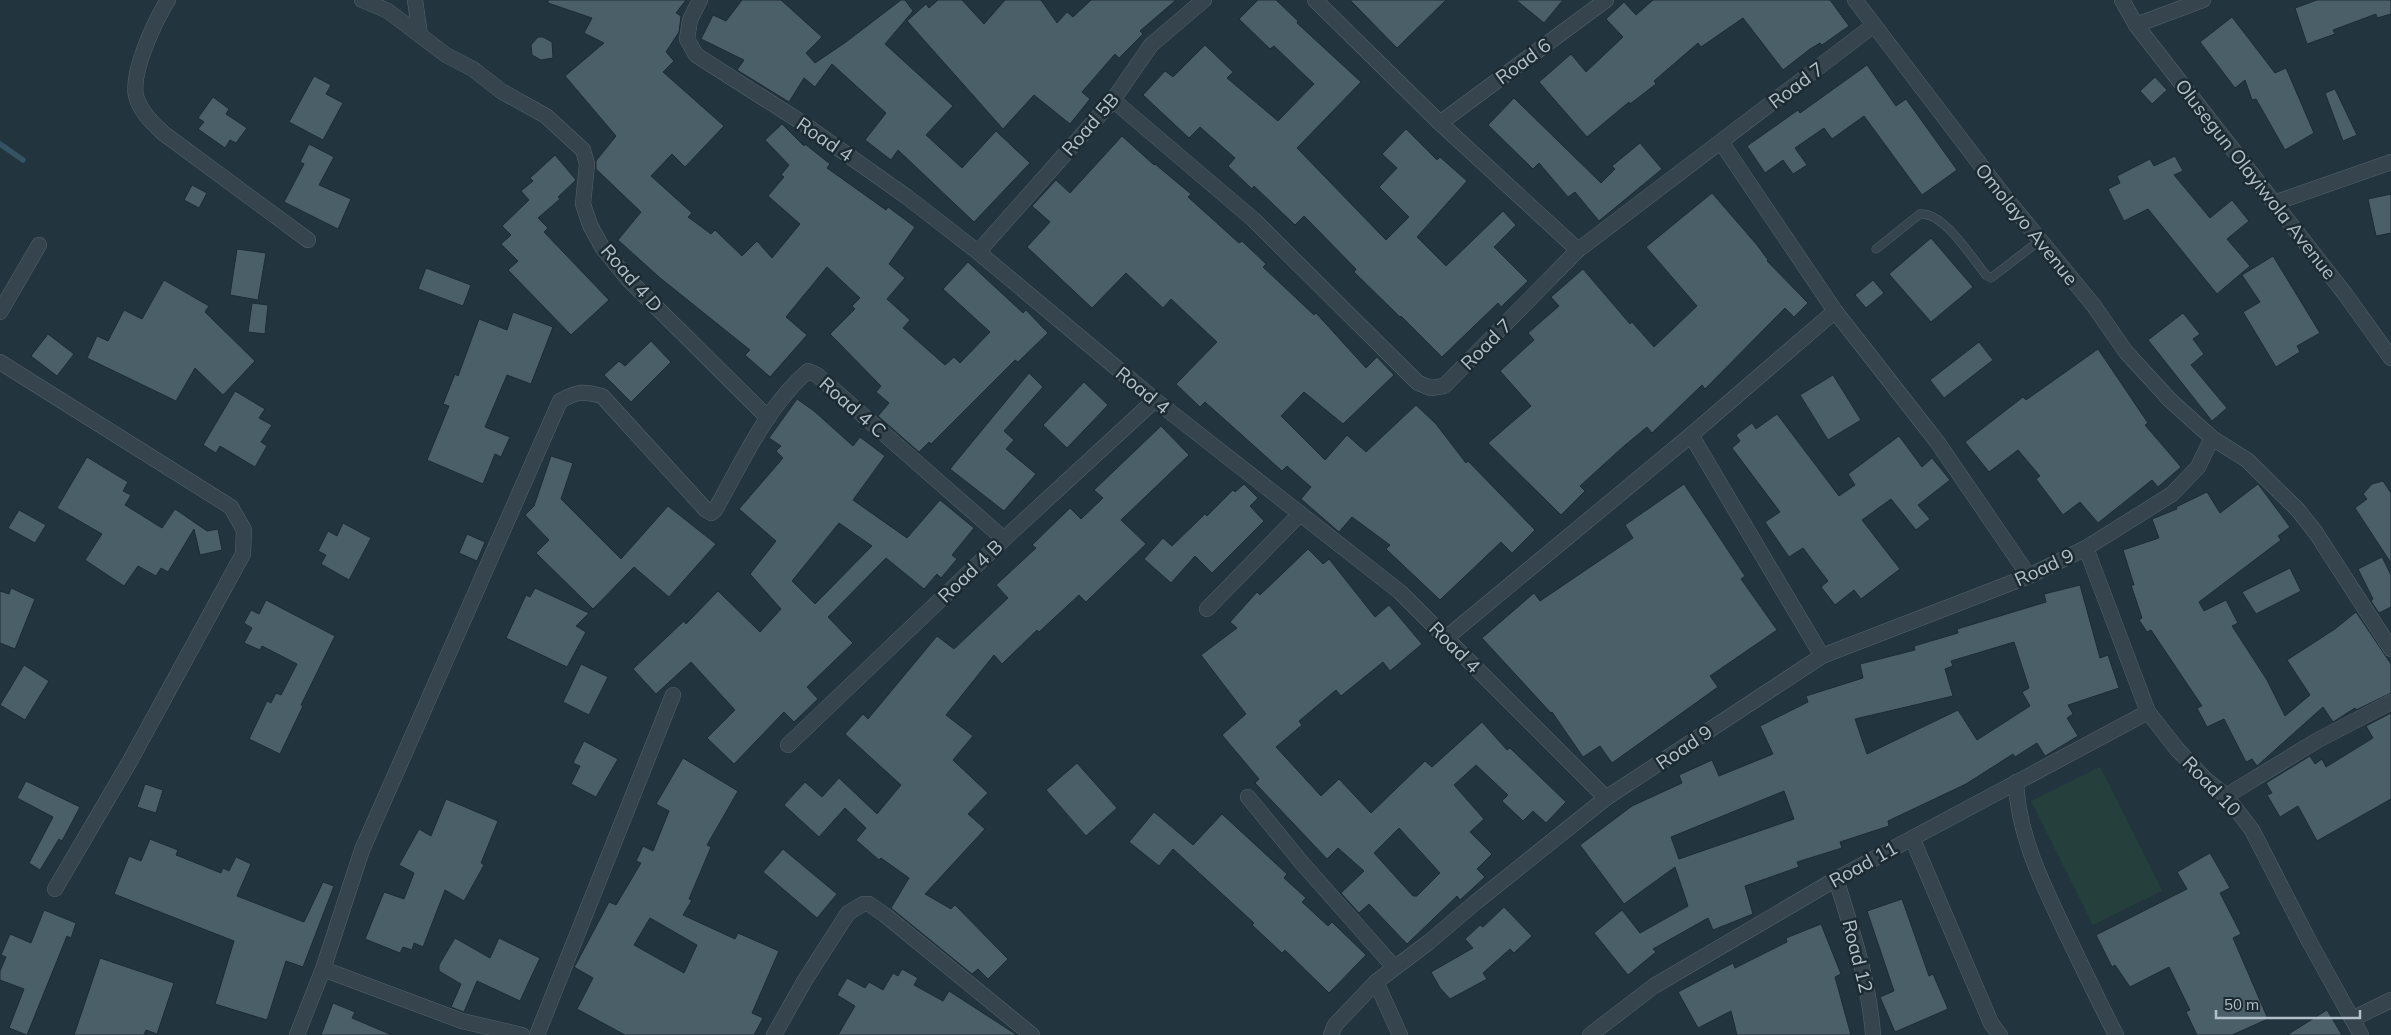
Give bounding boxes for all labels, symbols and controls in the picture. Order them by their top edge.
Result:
street label: Road 6 [1490,33,1556,89]
street label: Road 7 [1764,56,1828,114]
street label: Olusegun Olayiwola Avenue [2170,74,2342,284]
street label: Road 5B [1056,87,1124,161]
street label: Road 4 [792,111,858,167]
street label: Omolayo Avenue [1970,158,2084,290]
street label: Road 4 D [596,239,668,317]
street label: Road 7 [1455,313,1517,375]
street label: Road 4 [1111,361,1175,419]
street label: Road 4 C [815,371,891,443]
street label: Road 4 B [933,534,1007,608]
street label: Road 9 [2010,543,2078,591]
street label: Road 4 [1424,616,1486,678]
street label: Road 9 [1651,719,1717,775]
street label: Road 10 [2178,751,2246,821]
street label: Road 11 [1825,835,1901,893]
street label: Road 12 [1837,917,1879,995]
scale bar [2216,988,2360,1020]
text: 50 m [2224,995,2259,1014]

